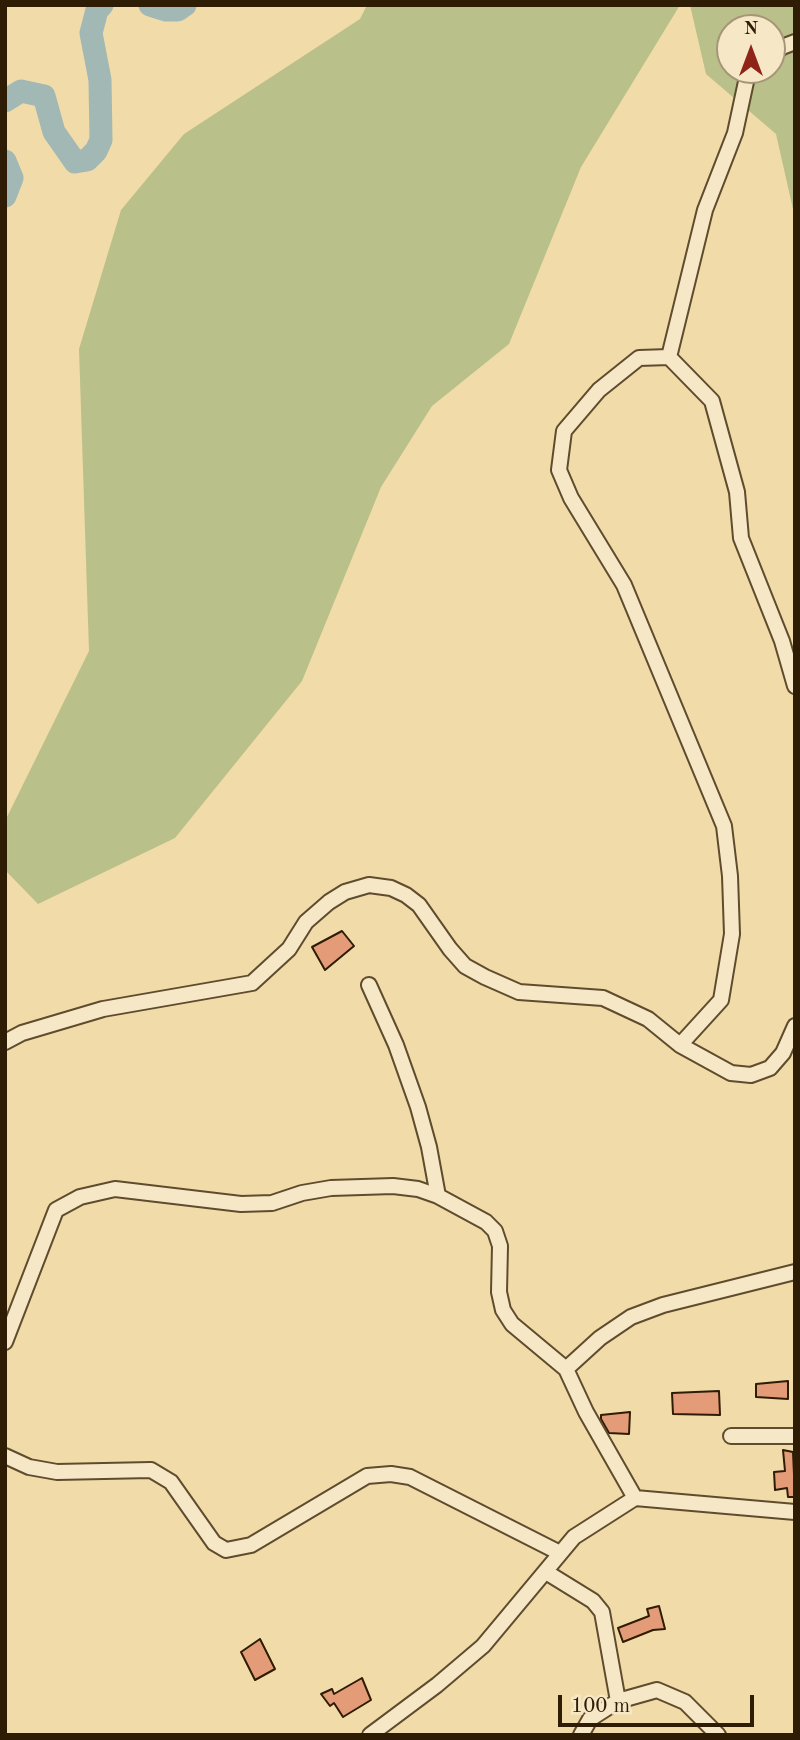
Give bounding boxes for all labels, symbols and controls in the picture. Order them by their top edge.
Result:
north arrow [716,14,786,84]
text: N [744,20,758,39]
scale bar [562,1680,758,1724]
text: 100 m [571,1696,630,1717]

